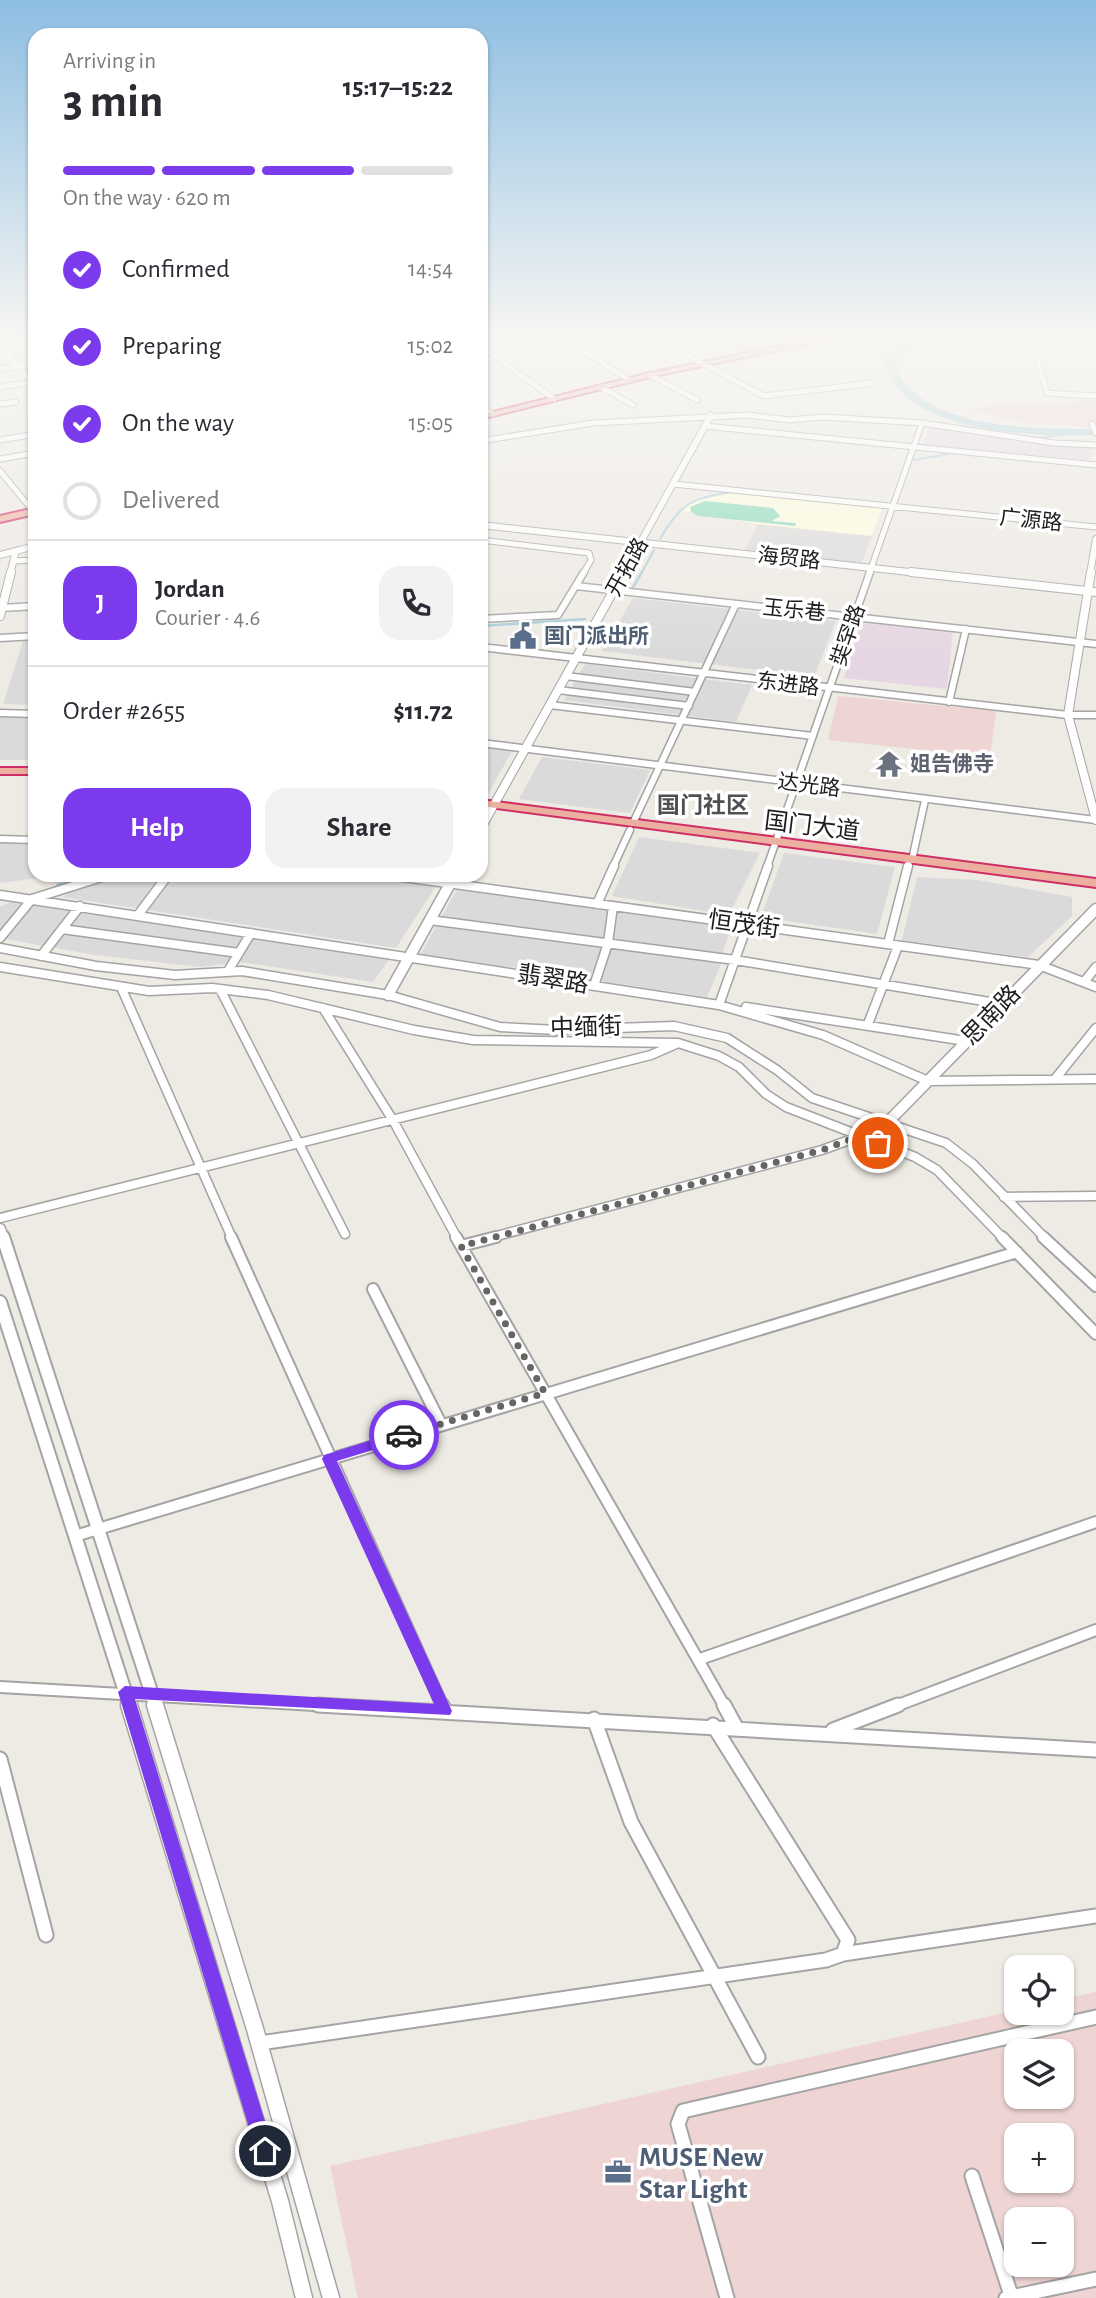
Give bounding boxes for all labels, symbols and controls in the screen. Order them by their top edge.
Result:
text: Arriving in [63,50,156,73]
text: 15:17–15:22 [343,74,453,100]
text: 3 min [63,79,163,125]
text: On the way · 620 m [63,187,231,210]
icon: check [63,251,101,289]
text: Confirmed [122,256,230,282]
text: 14:54 [408,258,453,281]
icon: check [63,328,101,366]
text: Preparing [122,333,221,359]
text: 15:02 [408,335,453,358]
icon: check [63,405,101,443]
text: On the way [122,410,234,436]
text: 15:05 [408,412,453,435]
text: Delivered [122,487,220,513]
street label: 广源路 [999,506,1063,534]
street label: 开拓路 [602,534,652,600]
street label: 海贸路 [757,544,821,572]
button: phone [379,566,453,640]
text: Jordan [155,576,225,602]
text: J [96,590,104,616]
street label: 玉乐巷 [762,596,826,624]
street label: 奘罕路 [827,602,869,668]
text: Courier · 4.6 [155,607,260,630]
public building icon: 国门派出所 [508,621,538,651]
place label: 国门派出所 [544,625,649,647]
street label: 东进路 [755,669,821,699]
text: Order #2655 [63,698,185,724]
text: $11.72 [393,698,453,724]
temple icon: 姐告佛寺 [874,749,904,779]
place label: 姐告佛寺 [910,752,994,775]
street label: 达光路 [776,770,842,800]
button: Help [63,788,251,868]
button: Share [265,788,453,868]
district label: 国门社区 [657,793,749,818]
street label: 国门大道 [763,807,861,845]
street label: 恒茂街 [707,906,781,942]
street label: 翡翠路 [515,961,591,997]
street label: 思南路 [957,980,1025,1050]
street label: 中缅街 [550,1013,622,1041]
pin [848,1113,908,1173]
icon: bag [859,1124,897,1162]
courier [369,1400,439,1470]
icon: car [385,1416,423,1454]
map controls [1004,1955,1074,2277]
button: locate [1004,1955,1074,2025]
button: layers [1004,2039,1074,2109]
pin [235,2121,295,2181]
button: + [1004,2123,1074,2193]
icon: home [246,2132,284,2170]
place label: MUSE New Star Light [639,2144,764,2204]
office icon: MUSE New Star Light [603,2157,633,2187]
button: − [1004,2207,1074,2277]

